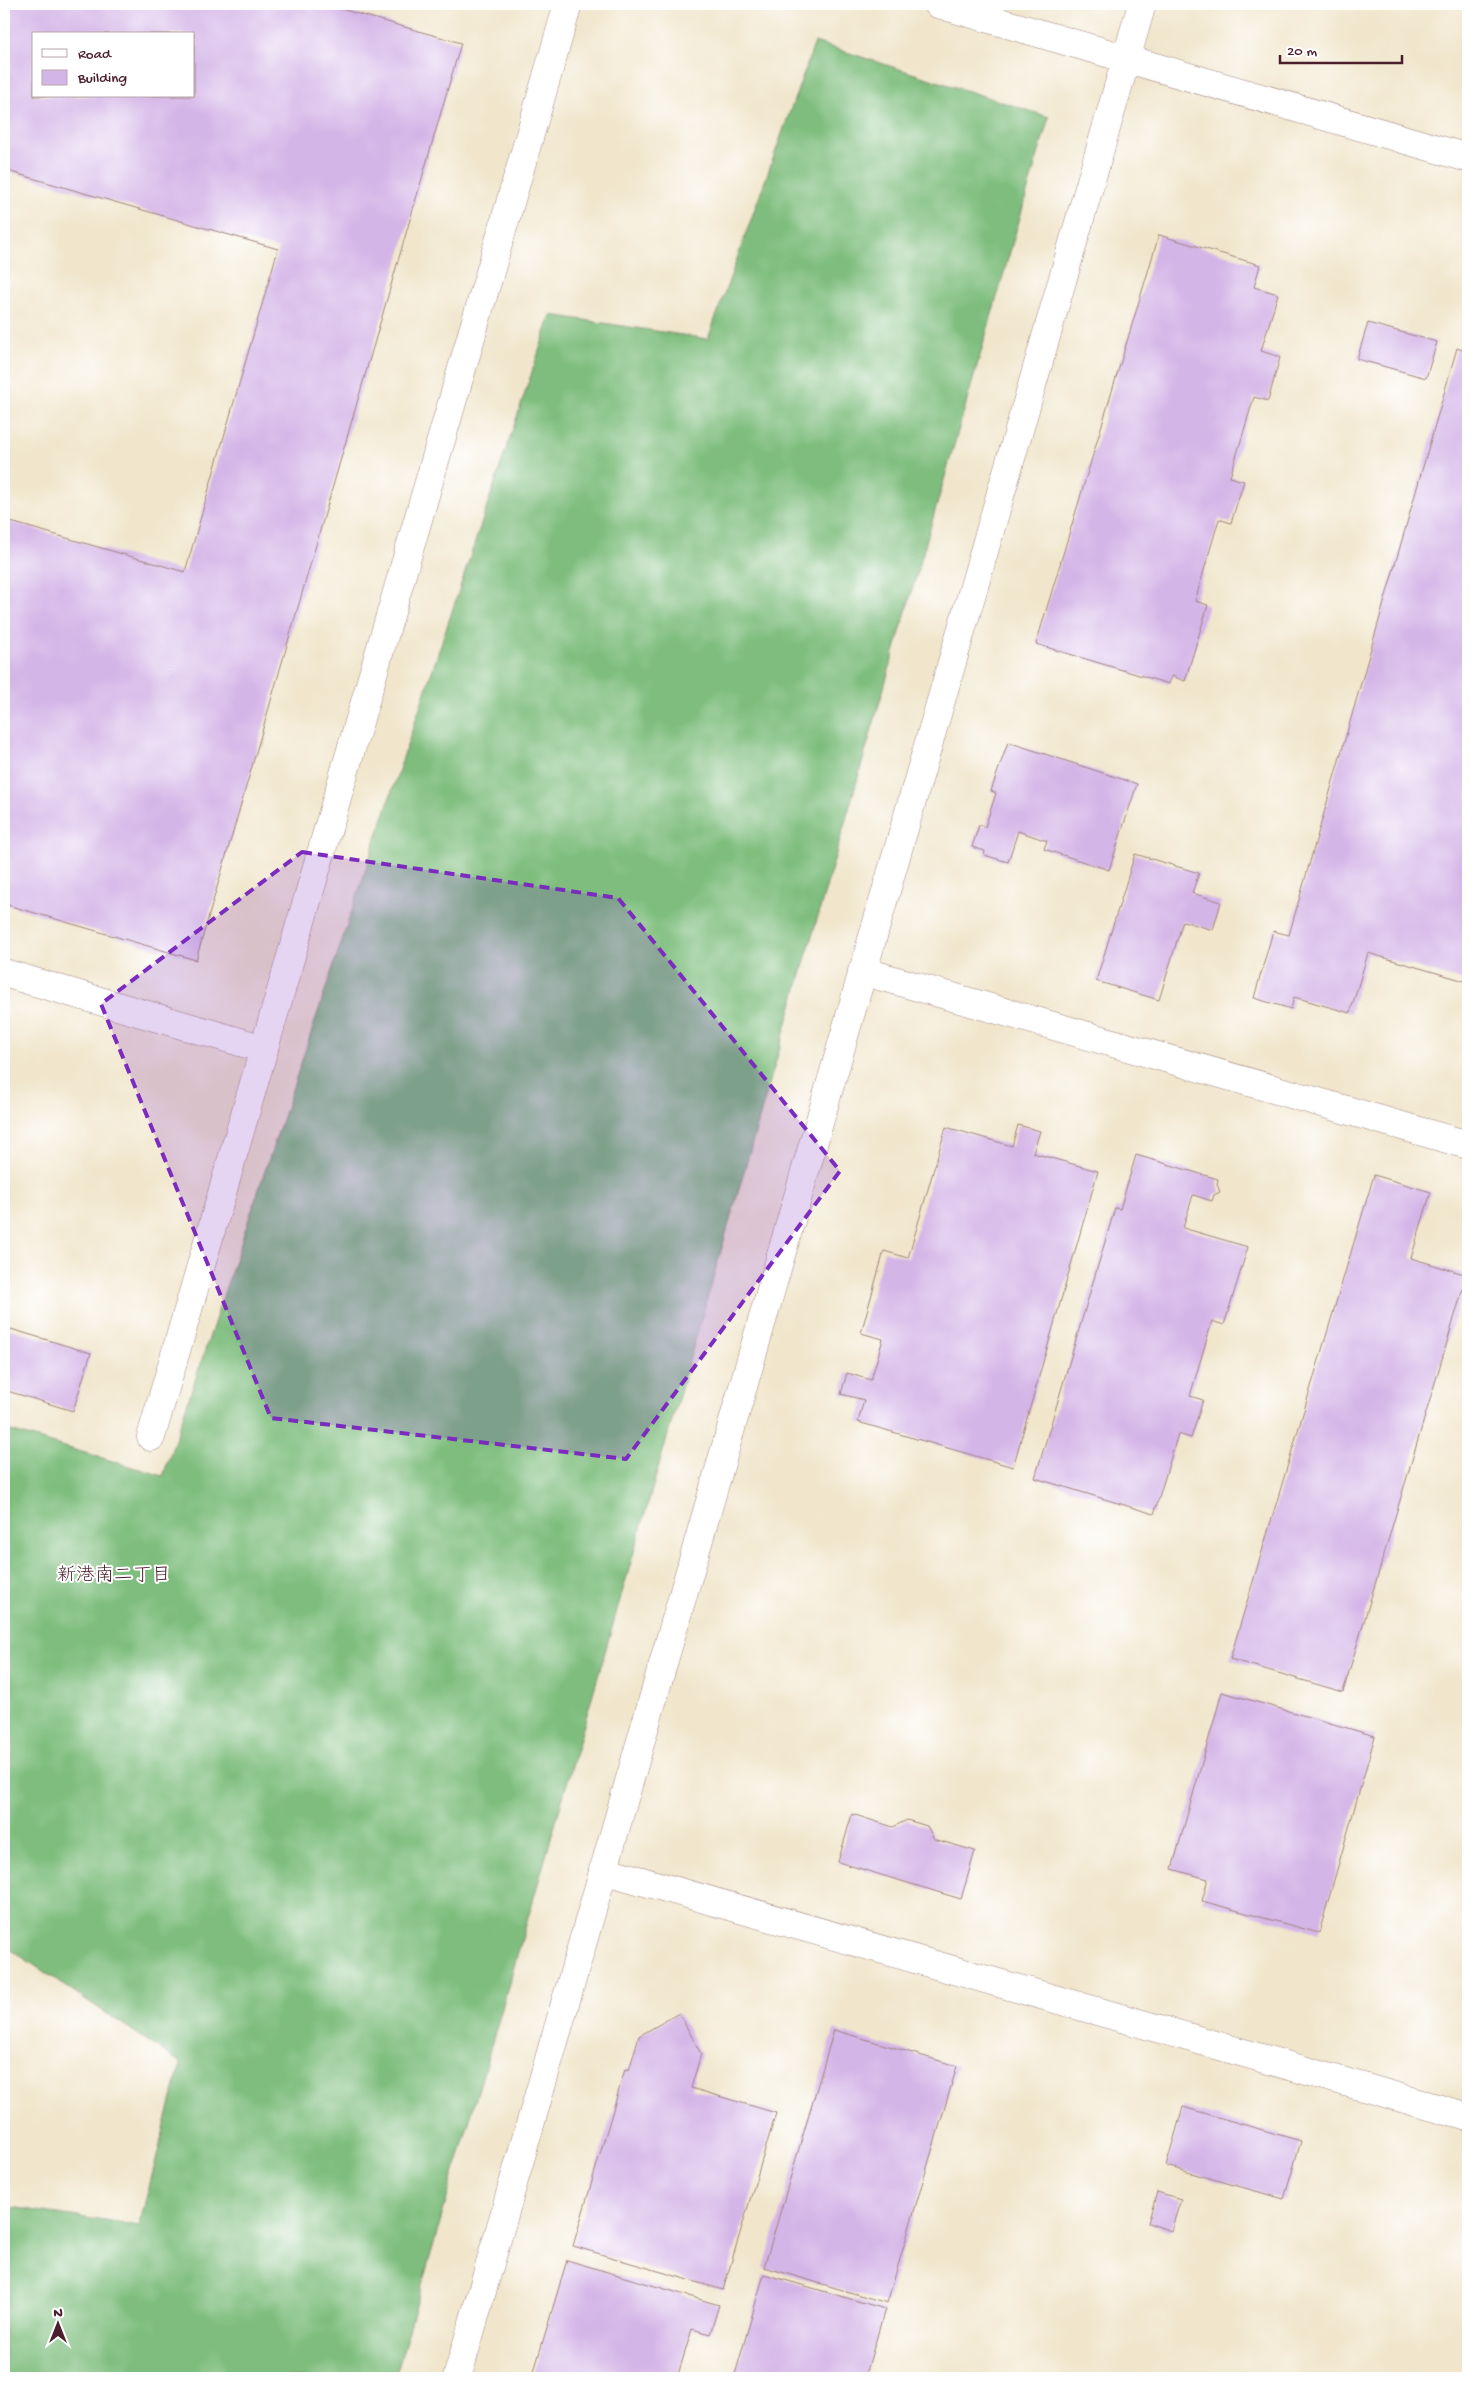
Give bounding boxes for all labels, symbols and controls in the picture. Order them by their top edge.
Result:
legend [32,32,195,98]
scale bar [1280,32,1402,64]
text: 20 m [1287,43,1317,61]
text: Road [78,46,112,64]
text: Building [77,70,127,88]
district label: 新港南二丁目 [57,1564,171,1588]
north arrow [32,2300,82,2350]
text: N [53,2305,63,2322]

